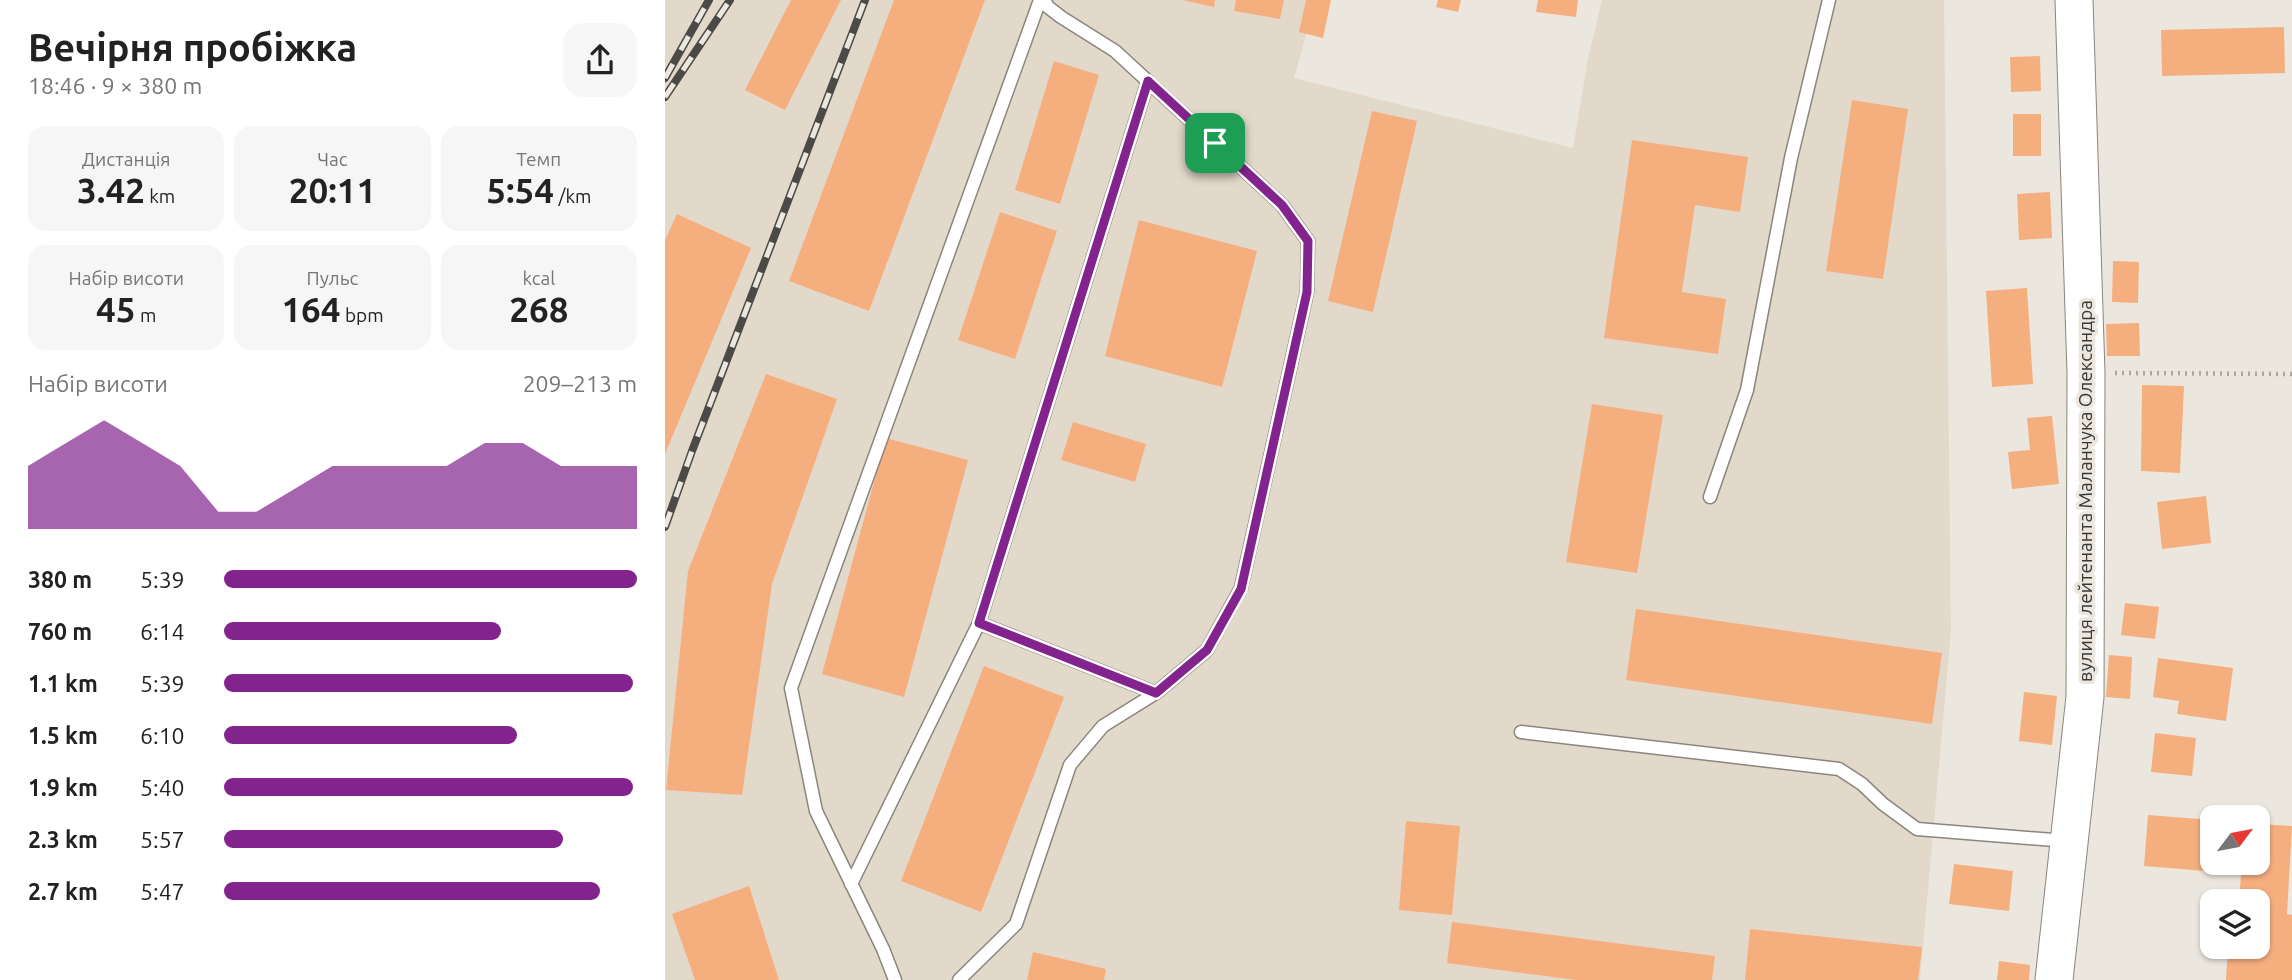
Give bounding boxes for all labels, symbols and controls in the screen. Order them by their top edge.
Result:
button: share [563,23,637,97]
text: Вечірня пробіжка [28,26,357,68]
text: 18:46 · 9 × 380 m [28,73,202,98]
pin [1185,113,1245,173]
icon: arrive [1196,124,1234,162]
text: Дистанція [82,148,171,170]
text: Час [317,148,348,170]
text: Темп [516,148,561,170]
text: 3.42 [77,170,145,210]
text: 20:11 [289,170,376,210]
text: 5:54 [486,170,554,210]
text: km [145,185,175,207]
text: /km [554,185,591,207]
text: Набір висоти [68,267,184,289]
text: Пульс [307,267,358,289]
text: kcal [522,267,555,289]
text: 45 [96,289,136,329]
text: 164 [281,289,341,329]
text: 268 [509,289,568,329]
street label: вулиця лейтенанта Маланчука Олександра [2074,300,2096,682]
text: m [136,304,156,326]
text: bpm [341,304,384,326]
text: Набір висоти [28,371,168,396]
text: 209–213 m [523,371,637,396]
text: 380 m [28,567,92,592]
text: 5:39 [140,567,185,592]
text: 760 m [28,619,92,644]
text: 6:14 [140,619,185,644]
text: 1.1 km [28,671,98,696]
text: 5:39 [140,671,185,696]
text: 1.5 km [28,723,98,748]
text: 6:10 [140,723,185,748]
text: 1.9 km [28,775,98,800]
text: 5:40 [140,775,185,800]
north arrow [2200,805,2270,875]
map controls [2200,805,2270,959]
text: 2.3 km [28,827,98,852]
text: 5:57 [140,827,185,852]
text: 2.7 km [28,879,98,904]
text: 5:47 [140,879,185,904]
button: layers [2200,889,2270,959]

